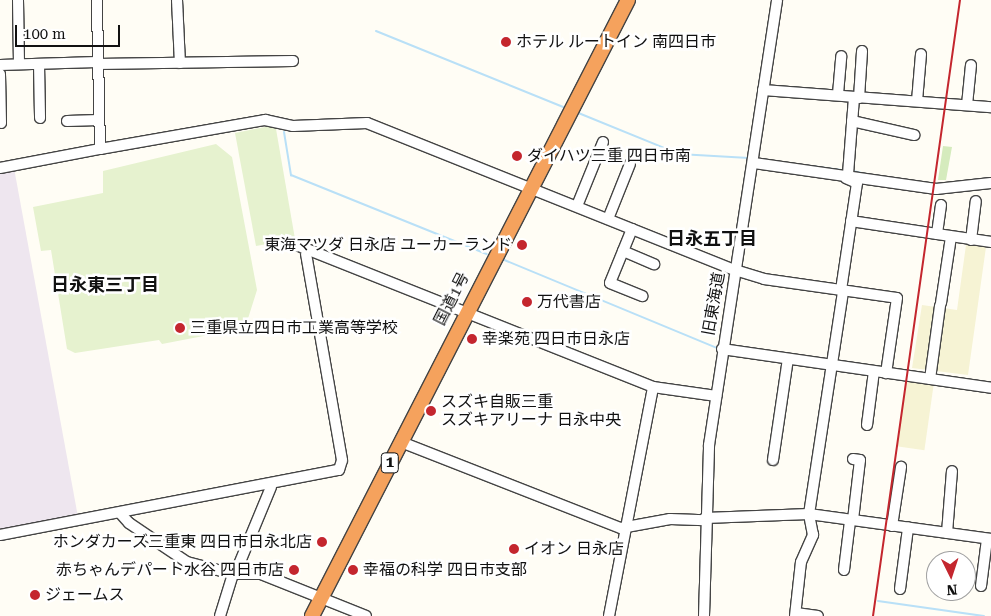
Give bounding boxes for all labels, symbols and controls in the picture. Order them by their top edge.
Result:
scale bar [18,15,122,47]
text: 100 m [23,25,66,43]
place label: ホテル ルートイン 南四日市 [516,32,716,52]
marker: ホテル ルートイン 南四日市 [500,36,512,48]
place label: ダイハツ三重 四日市南 [527,146,691,166]
marker: ダイハツ三重 四日市南 [511,150,523,162]
district label: 日永五丁目 [667,228,757,250]
place label: 東海マツダ 日永店 ユーカーランド [264,235,512,255]
marker: 東海マツダ 日永店 ユーカーランド [516,239,528,251]
street label: 国道1号 [431,269,473,329]
street label: 旧東海道 [699,271,729,337]
district label: 日永東三丁目 [51,274,159,296]
place label: 万代書店 [537,292,601,312]
marker: 万代書店 [521,296,533,308]
place label: 三重県立四日市工業高等学校 [190,318,398,338]
marker: 三重県立四日市工業高等学校 [174,322,186,334]
place label: 幸楽苑 四日市日永店 [482,329,630,349]
marker: 幸楽苑 四日市日永店 [466,333,478,345]
place label: スズキ自販三重 スズキアリーナ 日永中央 [441,392,621,430]
marker: スズキ自販三重 スズキアリーナ 日永中央 [425,405,437,417]
road number: 1 [380,450,400,476]
place label: ホンダカーズ三重東 四日市日永北店 [52,532,312,552]
marker: ホンダカーズ三重東 四日市日永北店 [316,536,328,548]
place label: イオン 日永店 [524,539,624,559]
marker: イオン 日永店 [508,543,520,555]
north arrow [926,551,976,601]
place label: 赤ちゃんデパート水谷 四日市店 [56,560,284,580]
place label: 幸福の科学 四日市支部 [363,560,527,580]
marker: 赤ちゃんデパート水谷 四日市店 [288,564,300,576]
marker: 幸福の科学 四日市支部 [347,564,359,576]
text: N [946,582,958,598]
place label: ジェームス [45,585,125,605]
marker: ジェームス [29,589,41,601]

